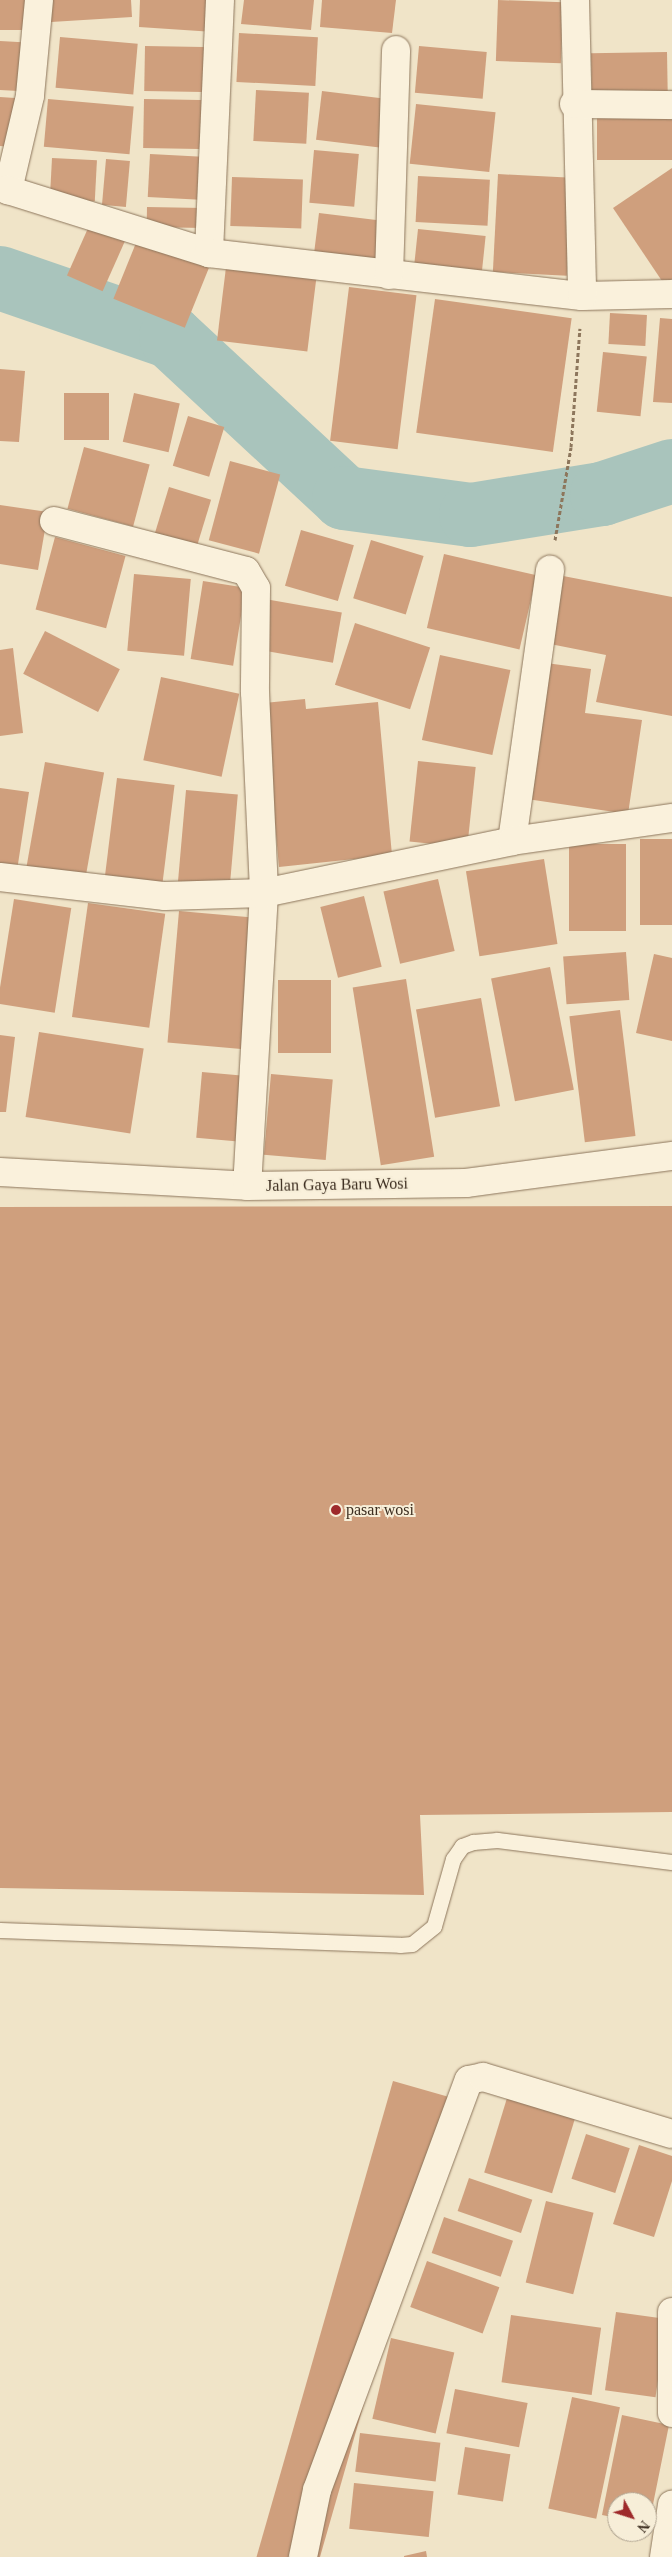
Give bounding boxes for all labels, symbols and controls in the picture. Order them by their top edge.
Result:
street label: Jalan Gaya Baru Wosi [266,1174,408,1196]
place label: pasar wosi [346,1500,414,1520]
marker: pasar wosi [330,1504,342,1516]
north arrow [607,2492,657,2542]
text: N [634,2518,652,2535]

